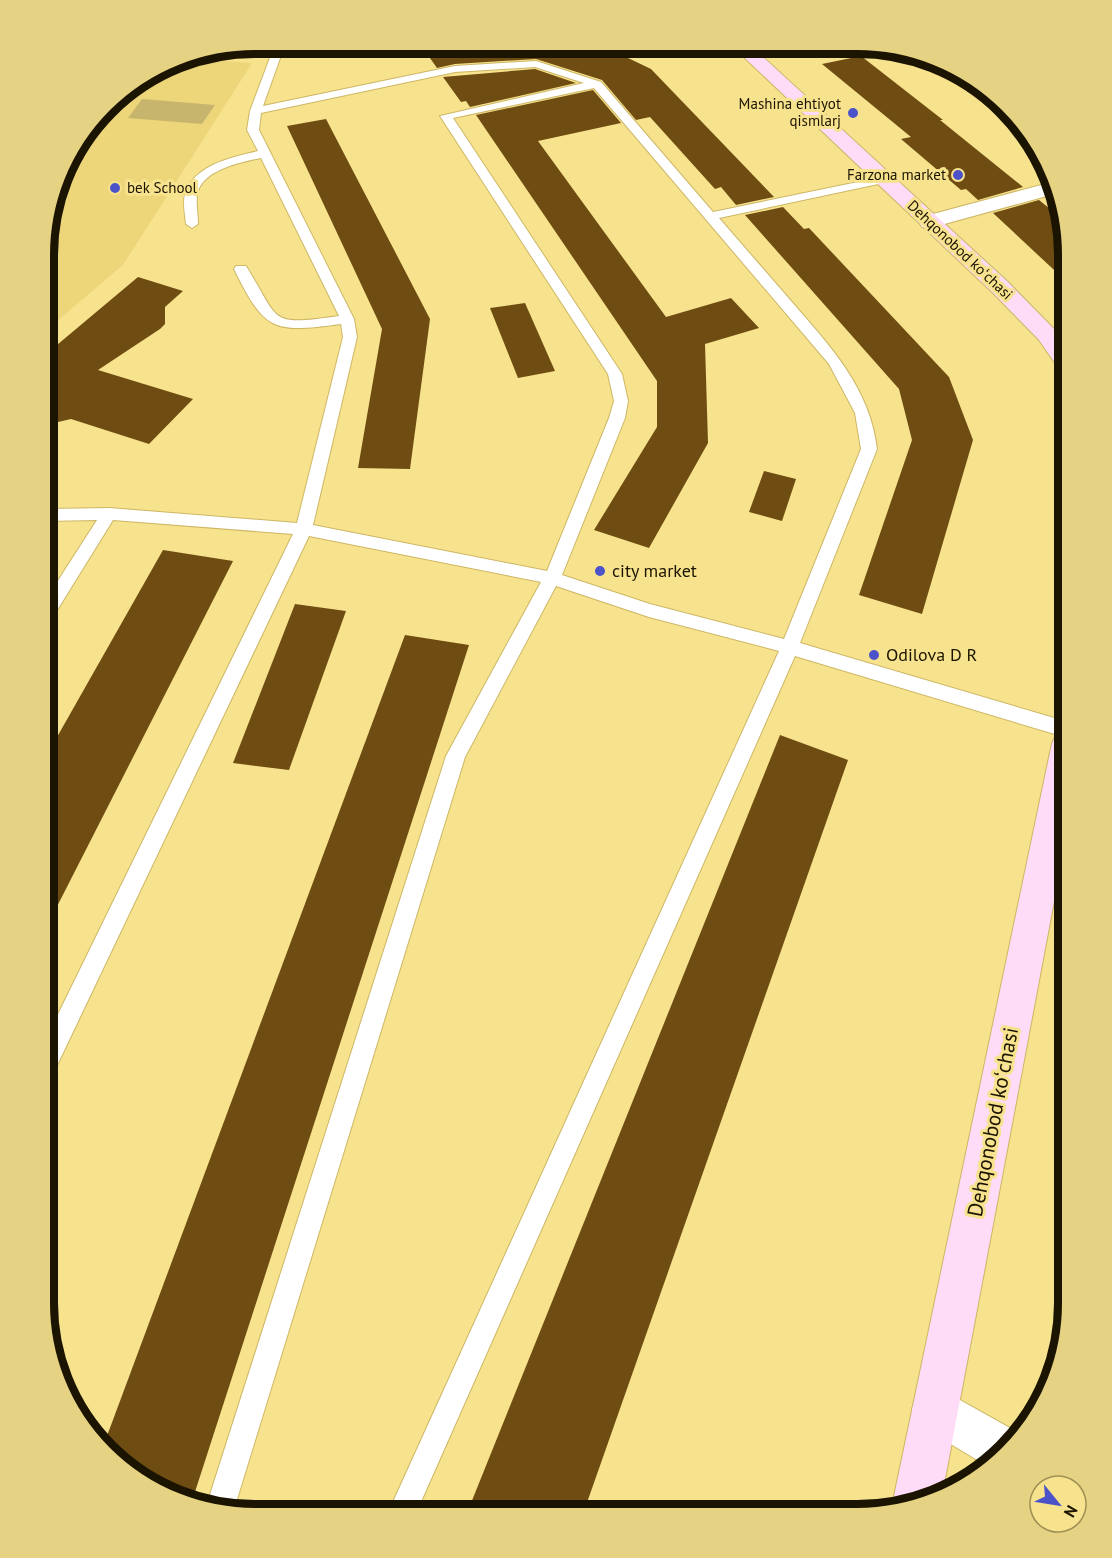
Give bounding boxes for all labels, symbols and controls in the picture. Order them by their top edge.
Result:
place label: Mashina ehtiyot qismlarj [739,94,841,130]
marker: Mashina ehtiyot qismlarj [846,106,860,120]
place label: Farzona market [847,165,946,184]
marker: Farzona market [951,168,965,182]
place label: bek School [127,178,197,197]
marker: bek School [108,181,122,195]
street label: Dehqonobod koʻchasi [904,196,1017,303]
place label: city market [612,559,697,582]
marker: city market [593,564,607,578]
place label: Odilova D R [886,643,977,666]
marker: Odilova D R [867,648,881,662]
street label: Dehqonobod koʻchasi [961,1025,1024,1219]
north arrow [1028,1474,1088,1534]
text: N [1060,1502,1082,1521]

